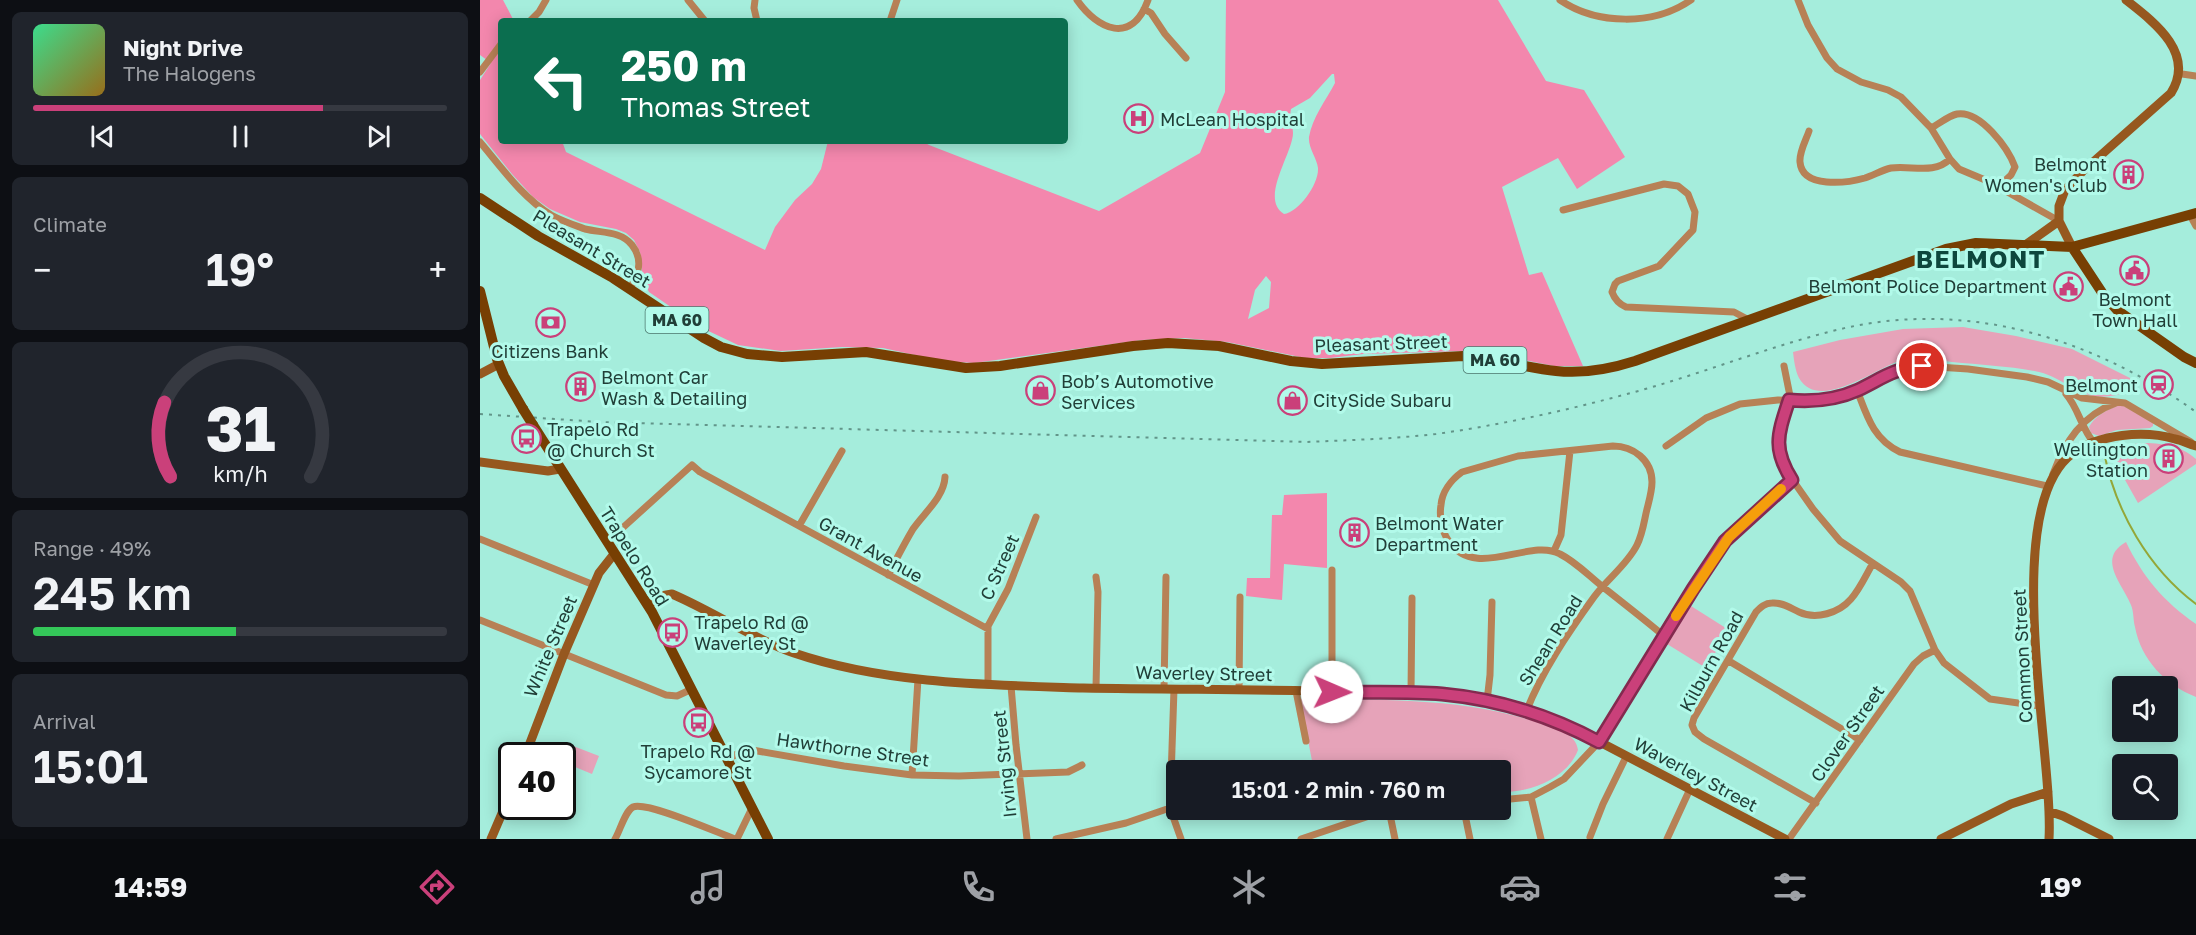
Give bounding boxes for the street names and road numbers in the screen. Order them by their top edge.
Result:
street label: Pleasant Street [529,204,655,292]
road number: MA 60 [646,307,708,333]
street label: Pleasant Street [1314,330,1448,356]
road number: MA 60 [1464,347,1526,373]
street label: Trapelo Road [596,502,674,610]
street label: Grant Avenue [815,511,927,587]
street label: C Street [975,531,1023,603]
street label: Common Street [2007,588,2037,724]
street label: Shean Road [1513,591,1587,689]
street label: White Street [519,592,581,700]
street label: Kilburn Road [1674,607,1748,715]
street label: Waverley Street [1135,661,1273,685]
street label: Clover Street [1806,680,1888,786]
street label: Irving Street [987,709,1021,819]
street label: Hawthorne Street [775,727,931,771]
street label: Waverley Street [1630,732,1762,816]

